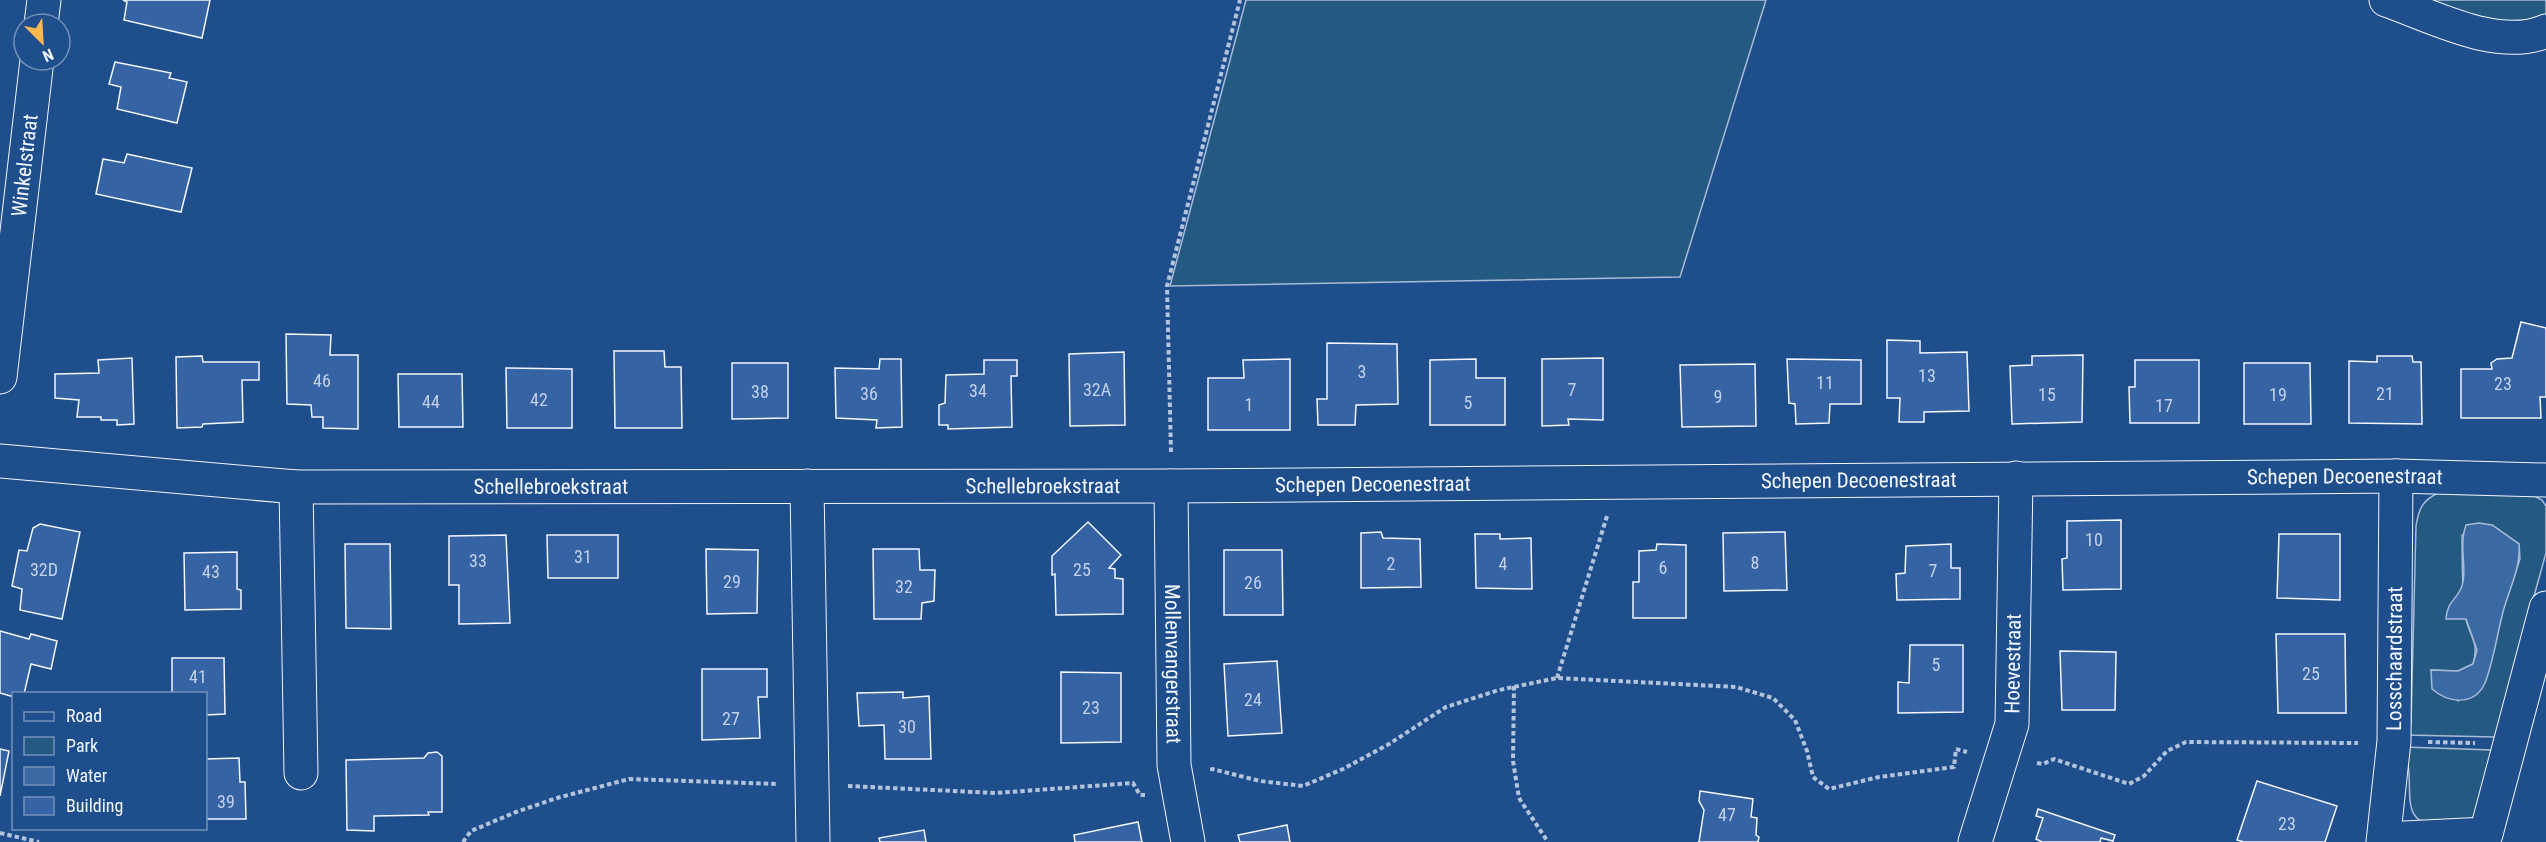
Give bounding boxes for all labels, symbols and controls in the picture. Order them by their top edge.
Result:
north arrow [12,12,72,72]
text: N [40,45,56,66]
street label: Winkelstraat [7,113,43,218]
house number: 3 [1358,361,1366,382]
house number: 13 [1918,365,1936,386]
house number: 46 [313,370,331,391]
house number: 11 [1816,372,1834,393]
house number: 23 [2494,373,2512,394]
house number: 32A [1083,379,1112,400]
house number: 7 [1568,379,1577,400]
house number: 34 [969,380,987,401]
house number: 38 [751,381,769,402]
house number: 36 [860,383,878,404]
house number: 21 [2376,383,2394,404]
house number: 15 [2038,384,2056,405]
house number: 19 [2269,384,2287,405]
house number: 9 [1714,386,1722,407]
house number: 42 [530,389,548,410]
house number: 44 [422,391,440,412]
house number: 5 [1464,392,1473,413]
house number: 1 [1245,394,1253,415]
house number: 17 [2155,395,2173,416]
street label: Schepen Decoenestraat [2247,464,2443,489]
street label: Schepen Decoenestraat [1761,468,1957,493]
street label: Schepen Decoenestraat [1275,472,1471,497]
street label: Schellebroekstraat [966,474,1120,498]
street label: Schellebroekstraat [474,475,628,499]
house number: 10 [2085,529,2103,550]
house number: 31 [574,546,592,567]
house number: 33 [469,550,487,571]
house number: 8 [1751,552,1759,573]
house number: 2 [1387,553,1396,574]
house number: 4 [1499,553,1508,574]
house number: 6 [1659,557,1667,578]
house number: 32D [30,559,58,580]
house number: 25 [1073,559,1091,580]
house number: 7 [1929,560,1938,581]
house number: 43 [202,561,220,582]
house number: 29 [723,571,741,592]
house number: 26 [1244,572,1262,593]
house number: 32 [895,576,913,597]
street label: Mollenvangerstraat [1160,584,1186,744]
street label: Losschaardstraat [2382,586,2407,731]
street label: Hoevestraat [2000,613,2026,714]
house number: 5 [1932,654,1941,675]
house number: 25 [2302,663,2320,684]
house number: 41 [189,666,207,687]
house number: 24 [1244,689,1262,710]
legend [12,692,207,830]
house number: 23 [1082,697,1100,718]
text: Road [66,705,102,726]
house number: 27 [722,708,740,729]
house number: 30 [898,716,916,737]
text: Park [66,735,98,756]
text: Water [66,765,108,786]
house number: 39 [217,791,235,812]
text: Building [66,795,123,816]
house number: 47 [1718,804,1736,825]
house number: 23 [2278,813,2296,834]

